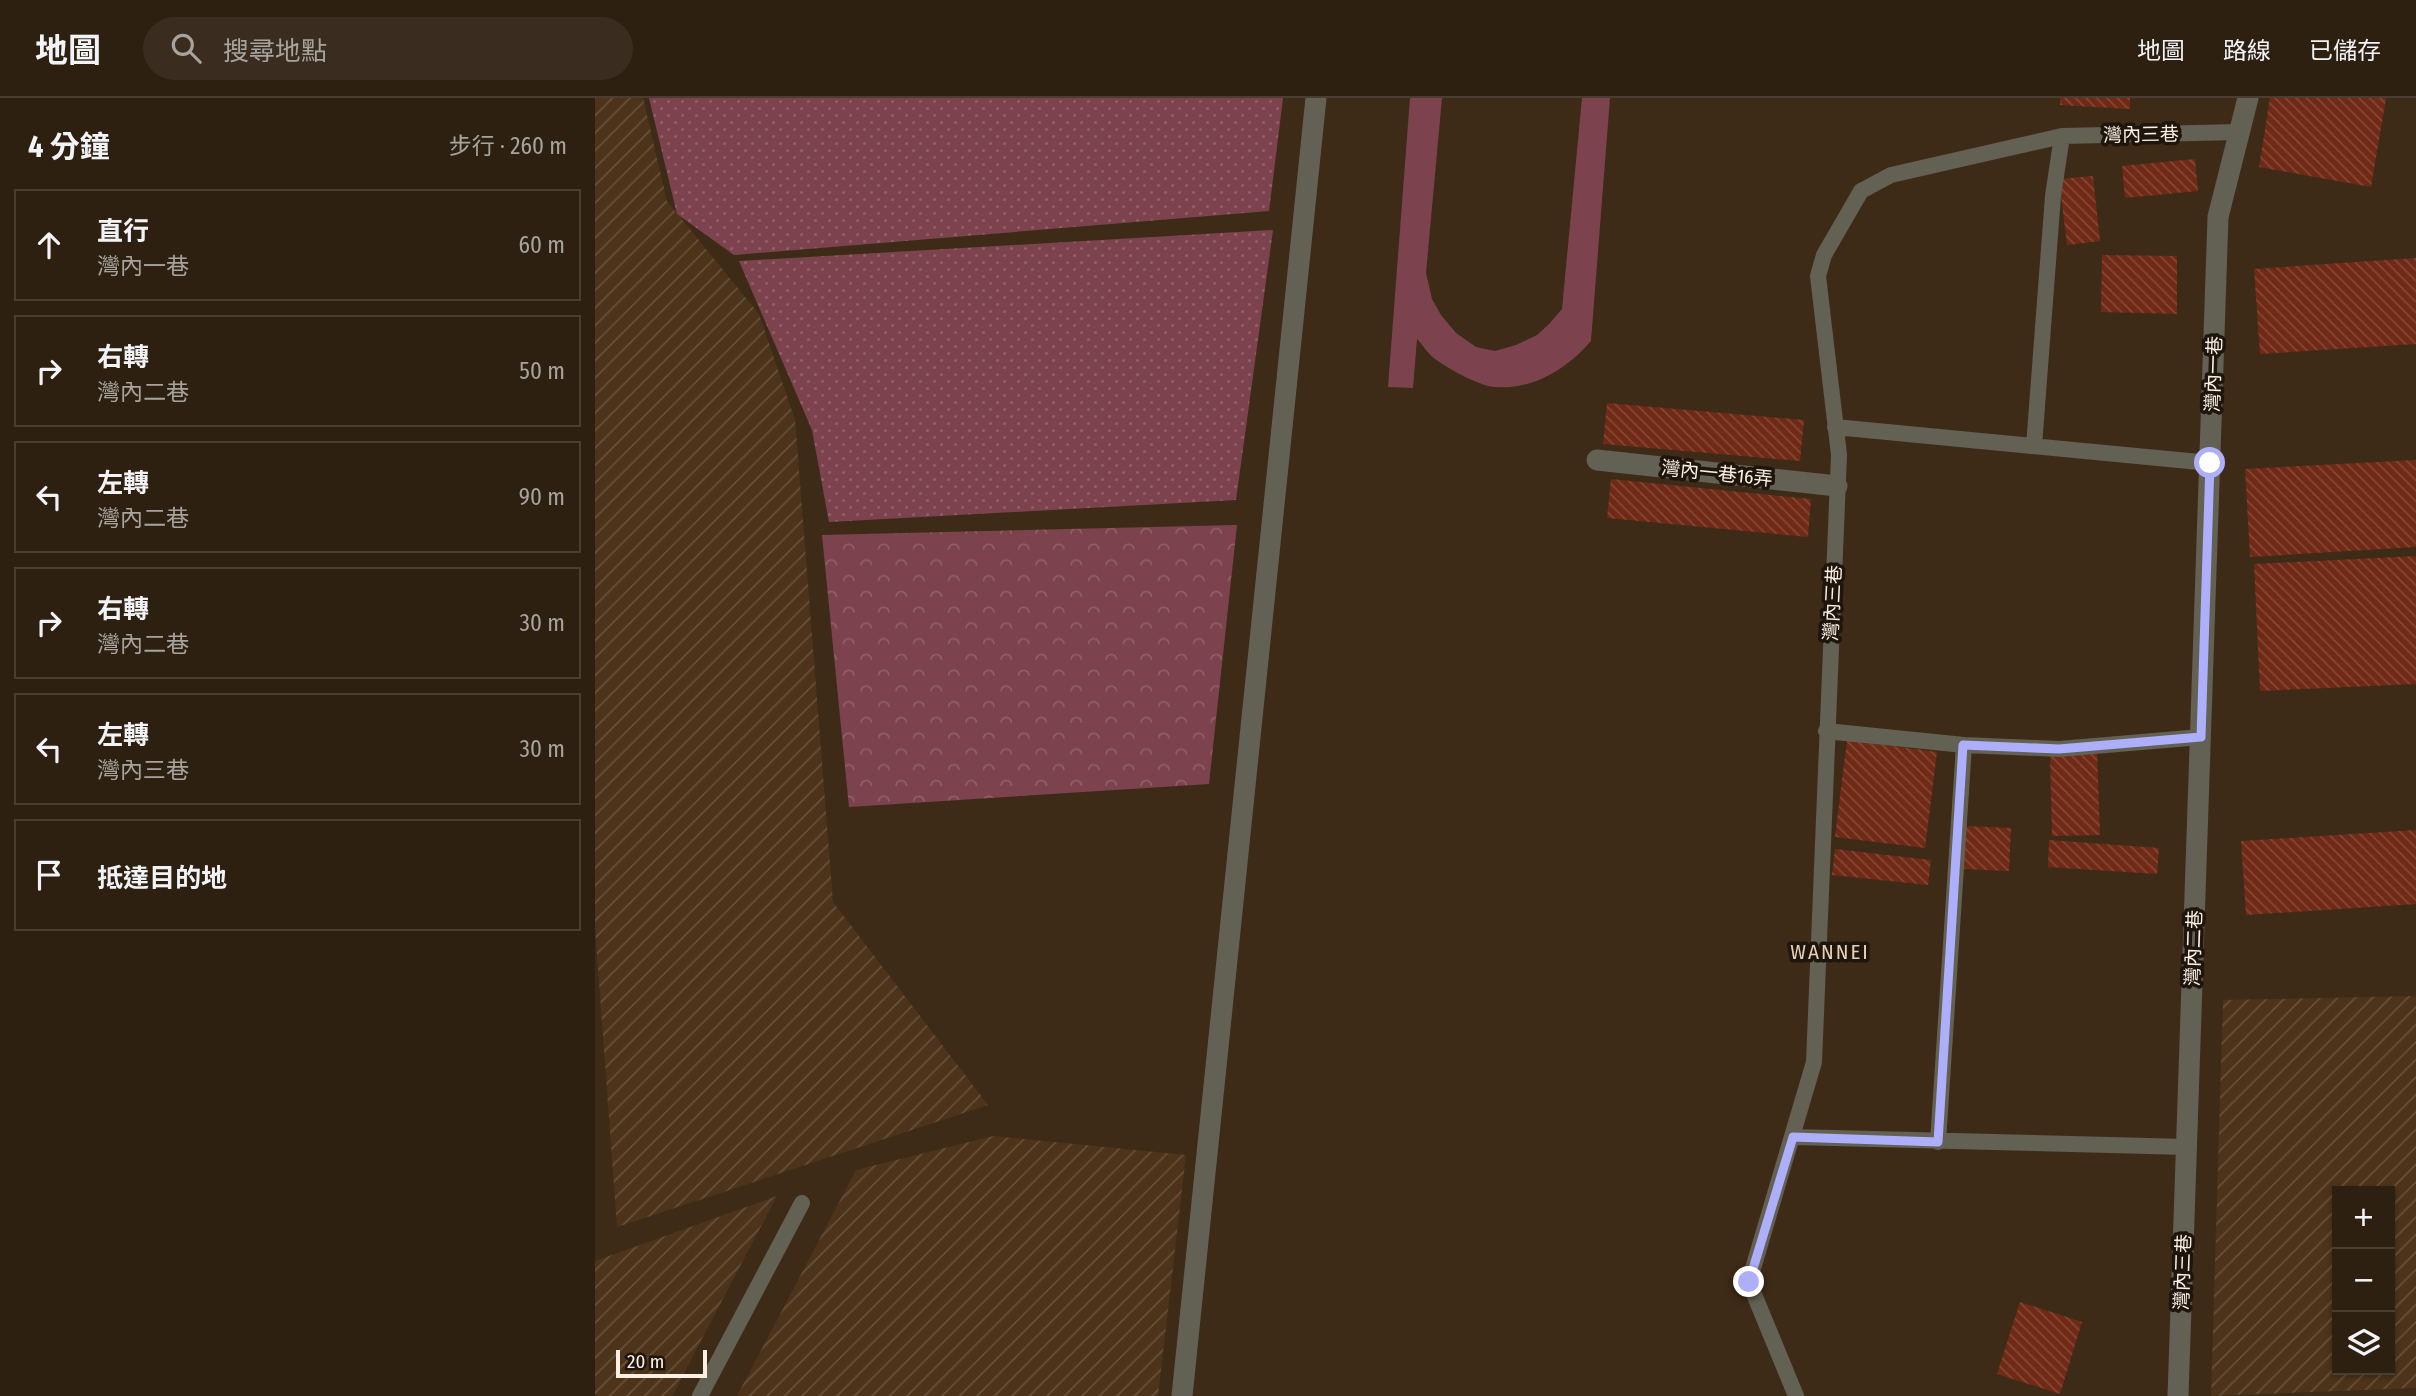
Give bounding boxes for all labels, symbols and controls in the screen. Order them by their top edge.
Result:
search box [143,17,633,80]
icon: search [167,29,205,67]
text: 地圖 [35,31,101,71]
text: 搜尋地點 [223,36,327,67]
text: 地圖 [2137,37,2185,65]
text: 路線 [2223,37,2271,65]
text: 已儲存 [2309,37,2381,65]
street label: 灣內三巷 [2103,122,2179,147]
text: 4 分鐘 [28,129,110,165]
text: 步行 · 260 m [449,132,567,160]
text: 直行 [97,216,149,247]
icon: ahead [30,226,68,264]
text: 60 m [519,231,565,259]
text: 灣內一巷 [97,252,189,280]
street label: 灣內一巷 [2201,336,2226,412]
text: 右轉 [97,342,149,373]
icon: right [30,352,68,390]
text: 50 m [519,357,565,385]
text: 灣內二巷 [97,378,189,406]
route start [2194,447,2225,478]
street label: 灣內一巷16弄 [1660,456,1774,491]
text: 左轉 [97,468,149,499]
icon: left [30,478,68,516]
text: 90 m [519,483,565,511]
text: 灣內二巷 [97,504,189,532]
street label: 灣內三巷 [1819,564,1846,642]
text: 右轉 [97,594,149,625]
icon: right [30,604,68,642]
text: 30 m [520,609,565,637]
text: 灣內二巷 [97,630,189,658]
text: 左轉 [97,720,149,751]
icon: left [30,730,68,768]
text: 30 m [520,735,565,763]
text: 灣內三巷 [97,756,189,784]
icon: arrive [30,856,68,894]
text: 抵達目的地 [97,863,227,894]
street label: 灣內二巷 [2181,910,2206,986]
district label: WANNEI [1790,939,1870,965]
map controls [2332,1186,2395,1375]
button: + [2332,1186,2395,1249]
street label: 灣內三巷 [2170,1234,2195,1310]
button: − [2332,1249,2395,1312]
route end [1733,1266,1764,1297]
button: layers [2332,1312,2395,1375]
scale bar [616,1347,707,1379]
text: 20 m [627,1350,664,1373]

